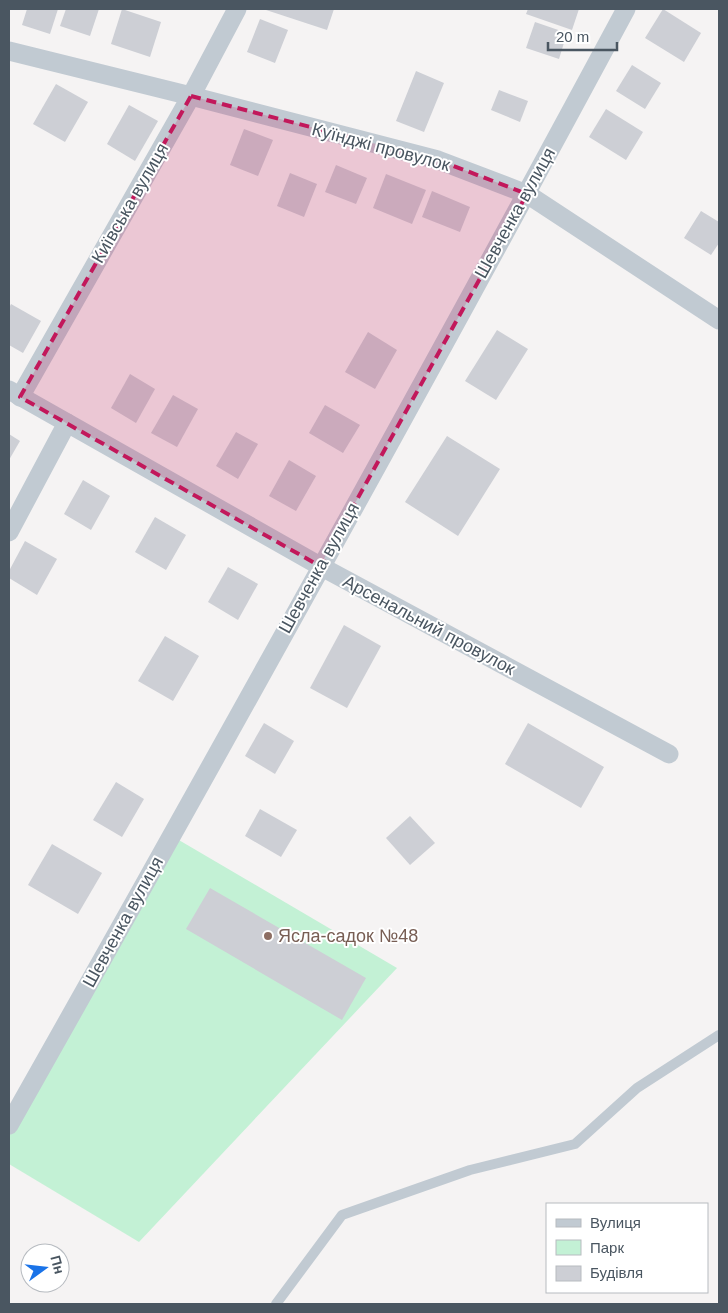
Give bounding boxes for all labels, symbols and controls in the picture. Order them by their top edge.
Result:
scale bar [548,20,617,52]
text: 20 m [556,28,589,45]
street label: Куїнджі провулок [310,119,452,175]
street label: Київська вулиця [88,140,172,266]
street label: Шевченка вулиця [471,144,559,282]
street label: Шевченка вулиця [275,499,363,637]
street label: Арсенальний провулок [340,571,519,679]
street label: Шевченка вулиця [79,853,167,991]
place label: Ясла-садок №48 [278,926,418,946]
marker: Ясла-садок №48 [262,930,274,942]
legend [546,1203,708,1293]
text: Вулиця [590,1214,641,1231]
text: Парк [590,1239,624,1256]
north arrow [20,1243,70,1293]
text: Пн [47,1254,68,1276]
text: Будівля [590,1264,643,1281]

